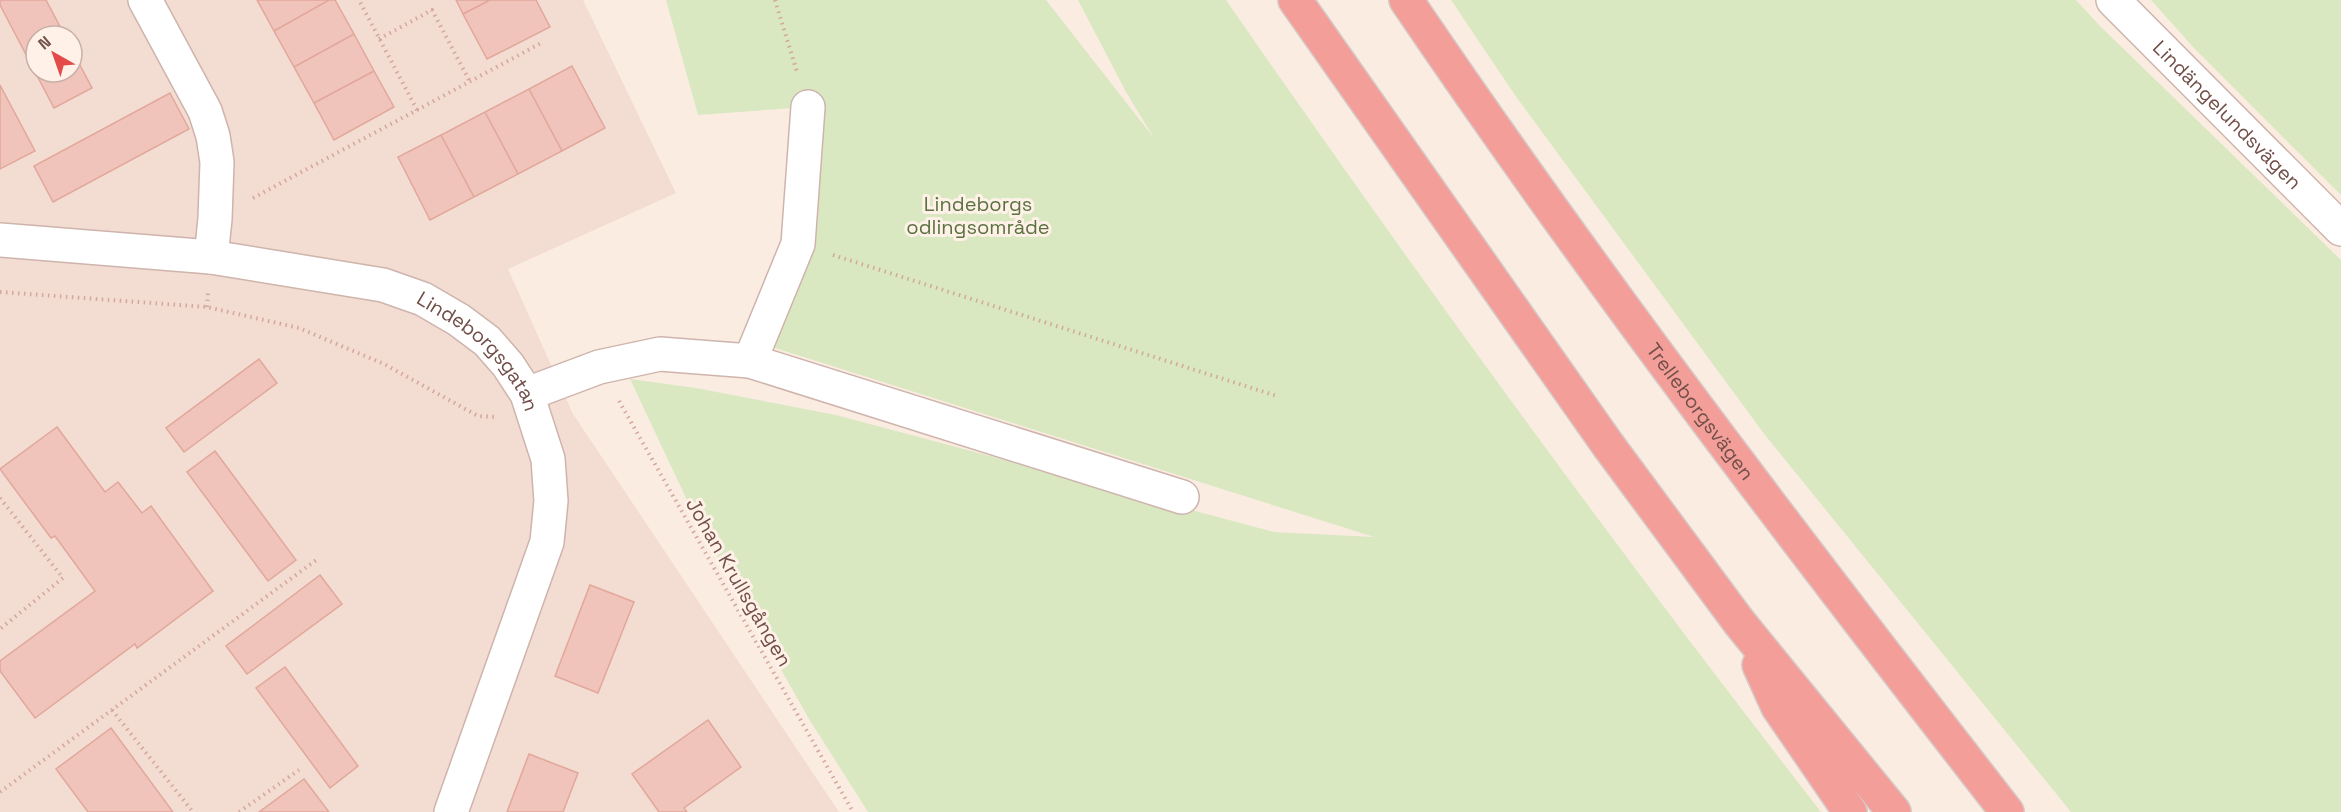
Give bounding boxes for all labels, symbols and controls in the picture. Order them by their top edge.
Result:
north arrow [24,24,84,84]
text: N [34,31,56,54]
street label: Lindängelundsvägen [2147,35,2307,195]
park label: Lindeborgs odlingsområde [906,191,1050,240]
street label: Lindeborgsgatan [412,285,545,414]
street label: Trelleborgsvägen [1641,338,1760,485]
street label: Johan Krullsgången [680,493,798,671]

